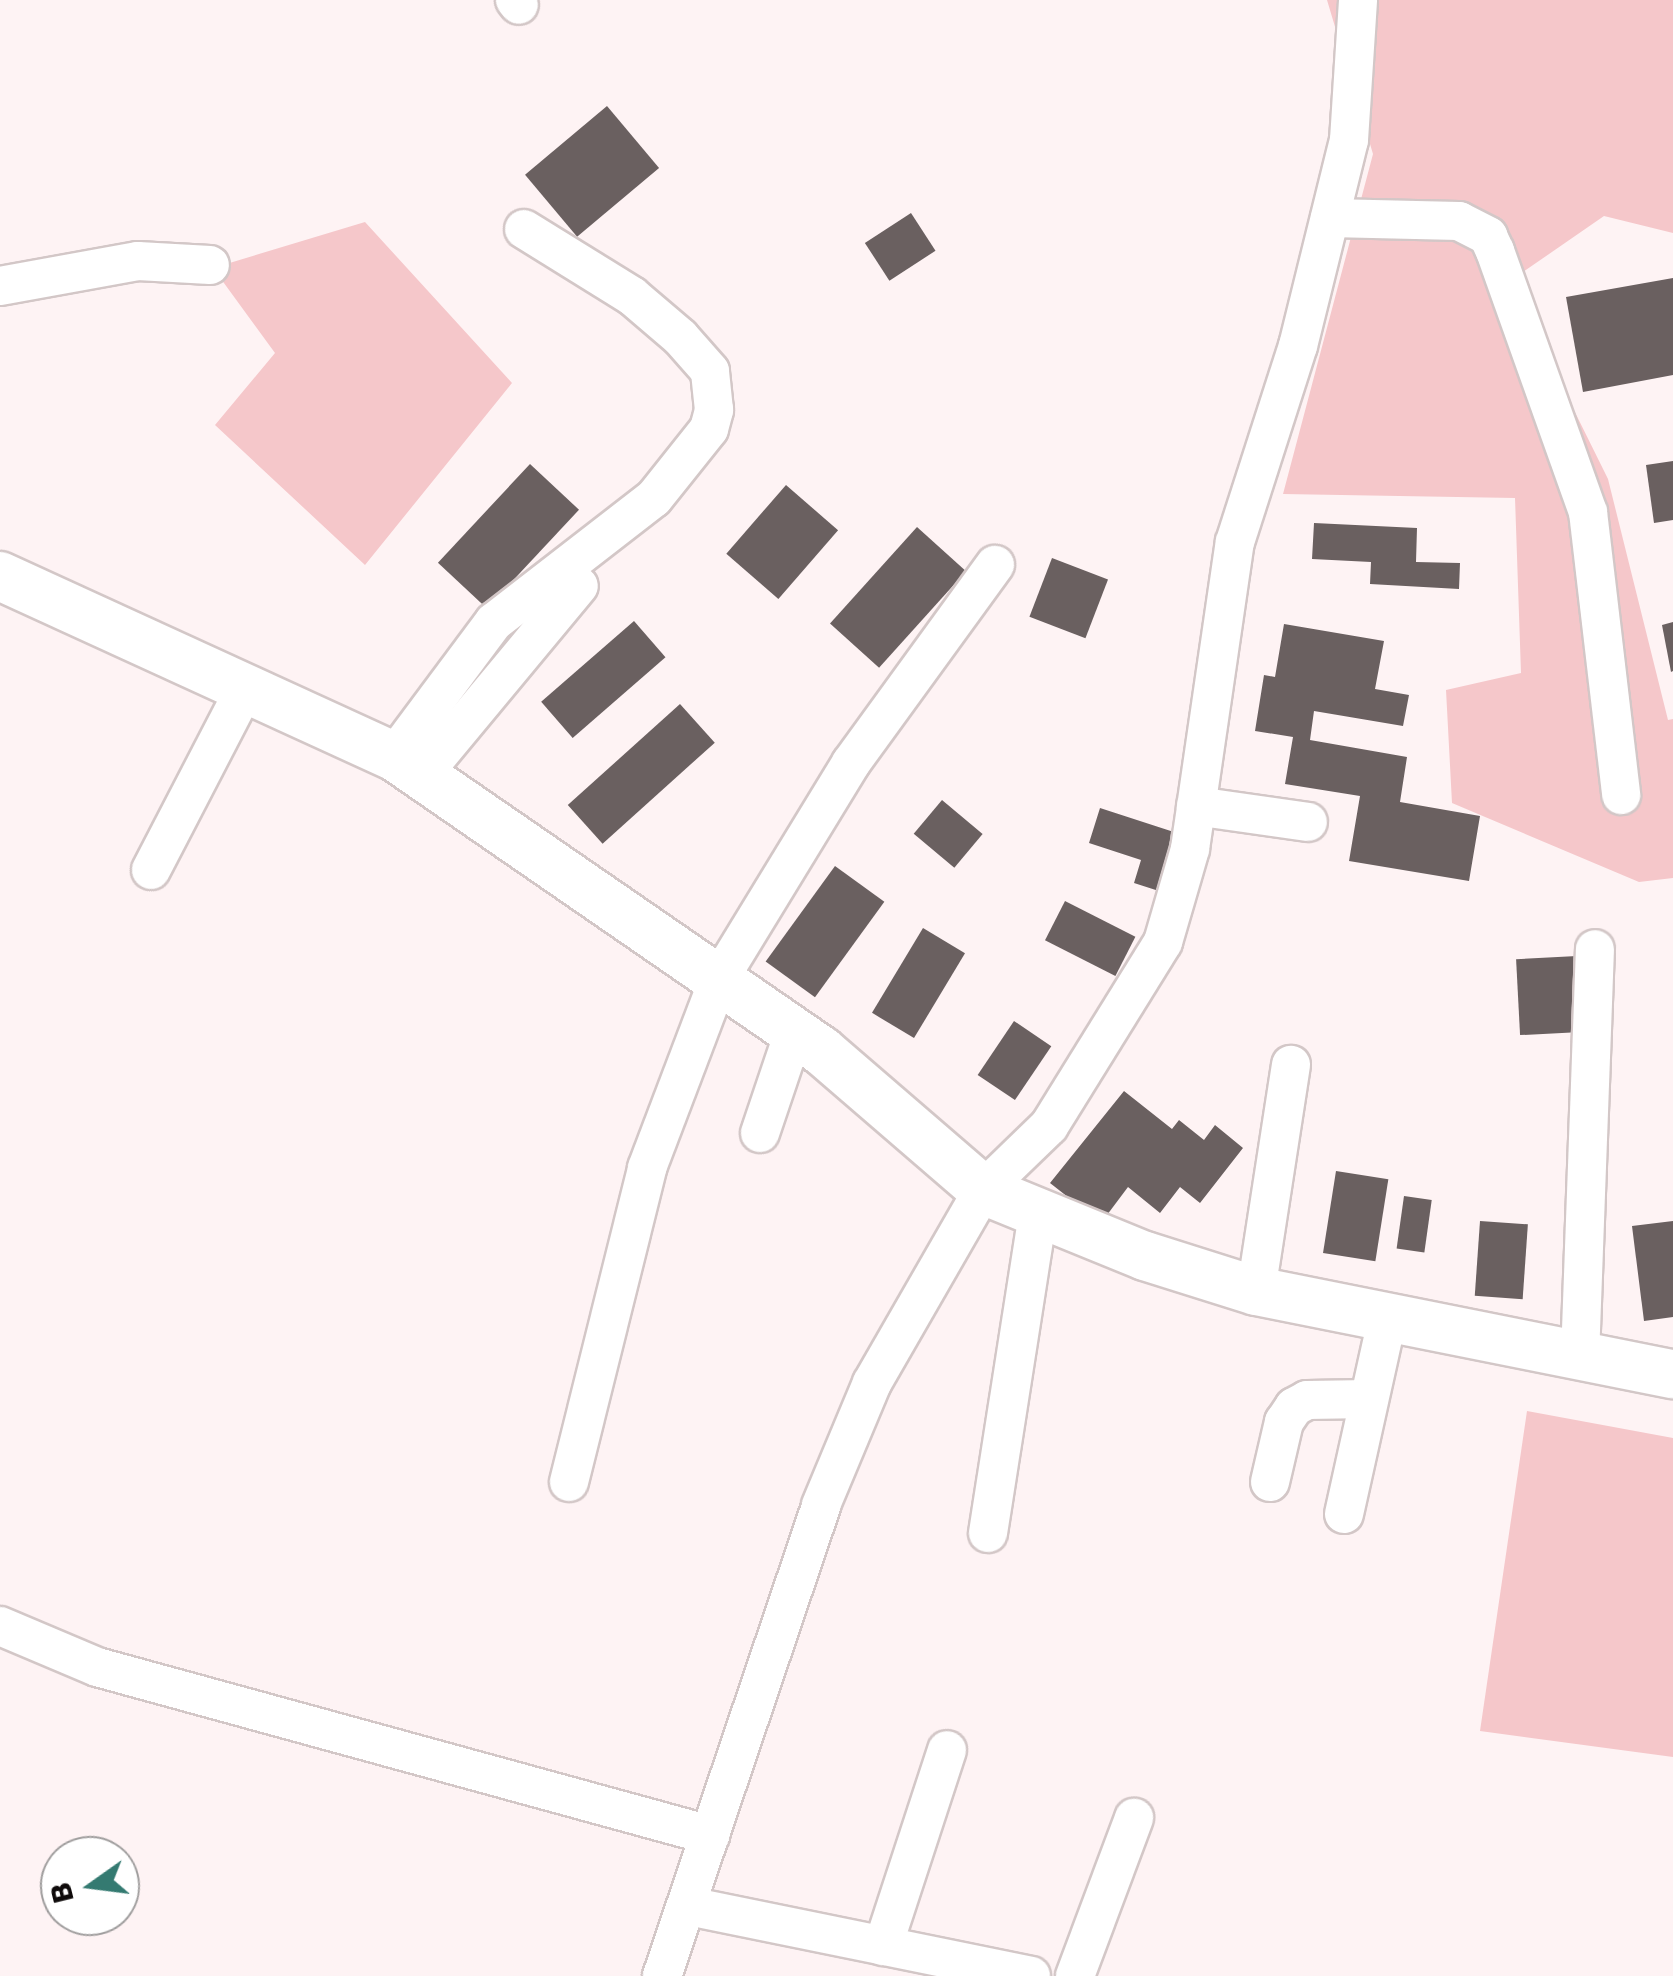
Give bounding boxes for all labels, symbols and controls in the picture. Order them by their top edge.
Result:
north arrow [40,1836,140,1936]
text: B [44,1879,81,1906]

